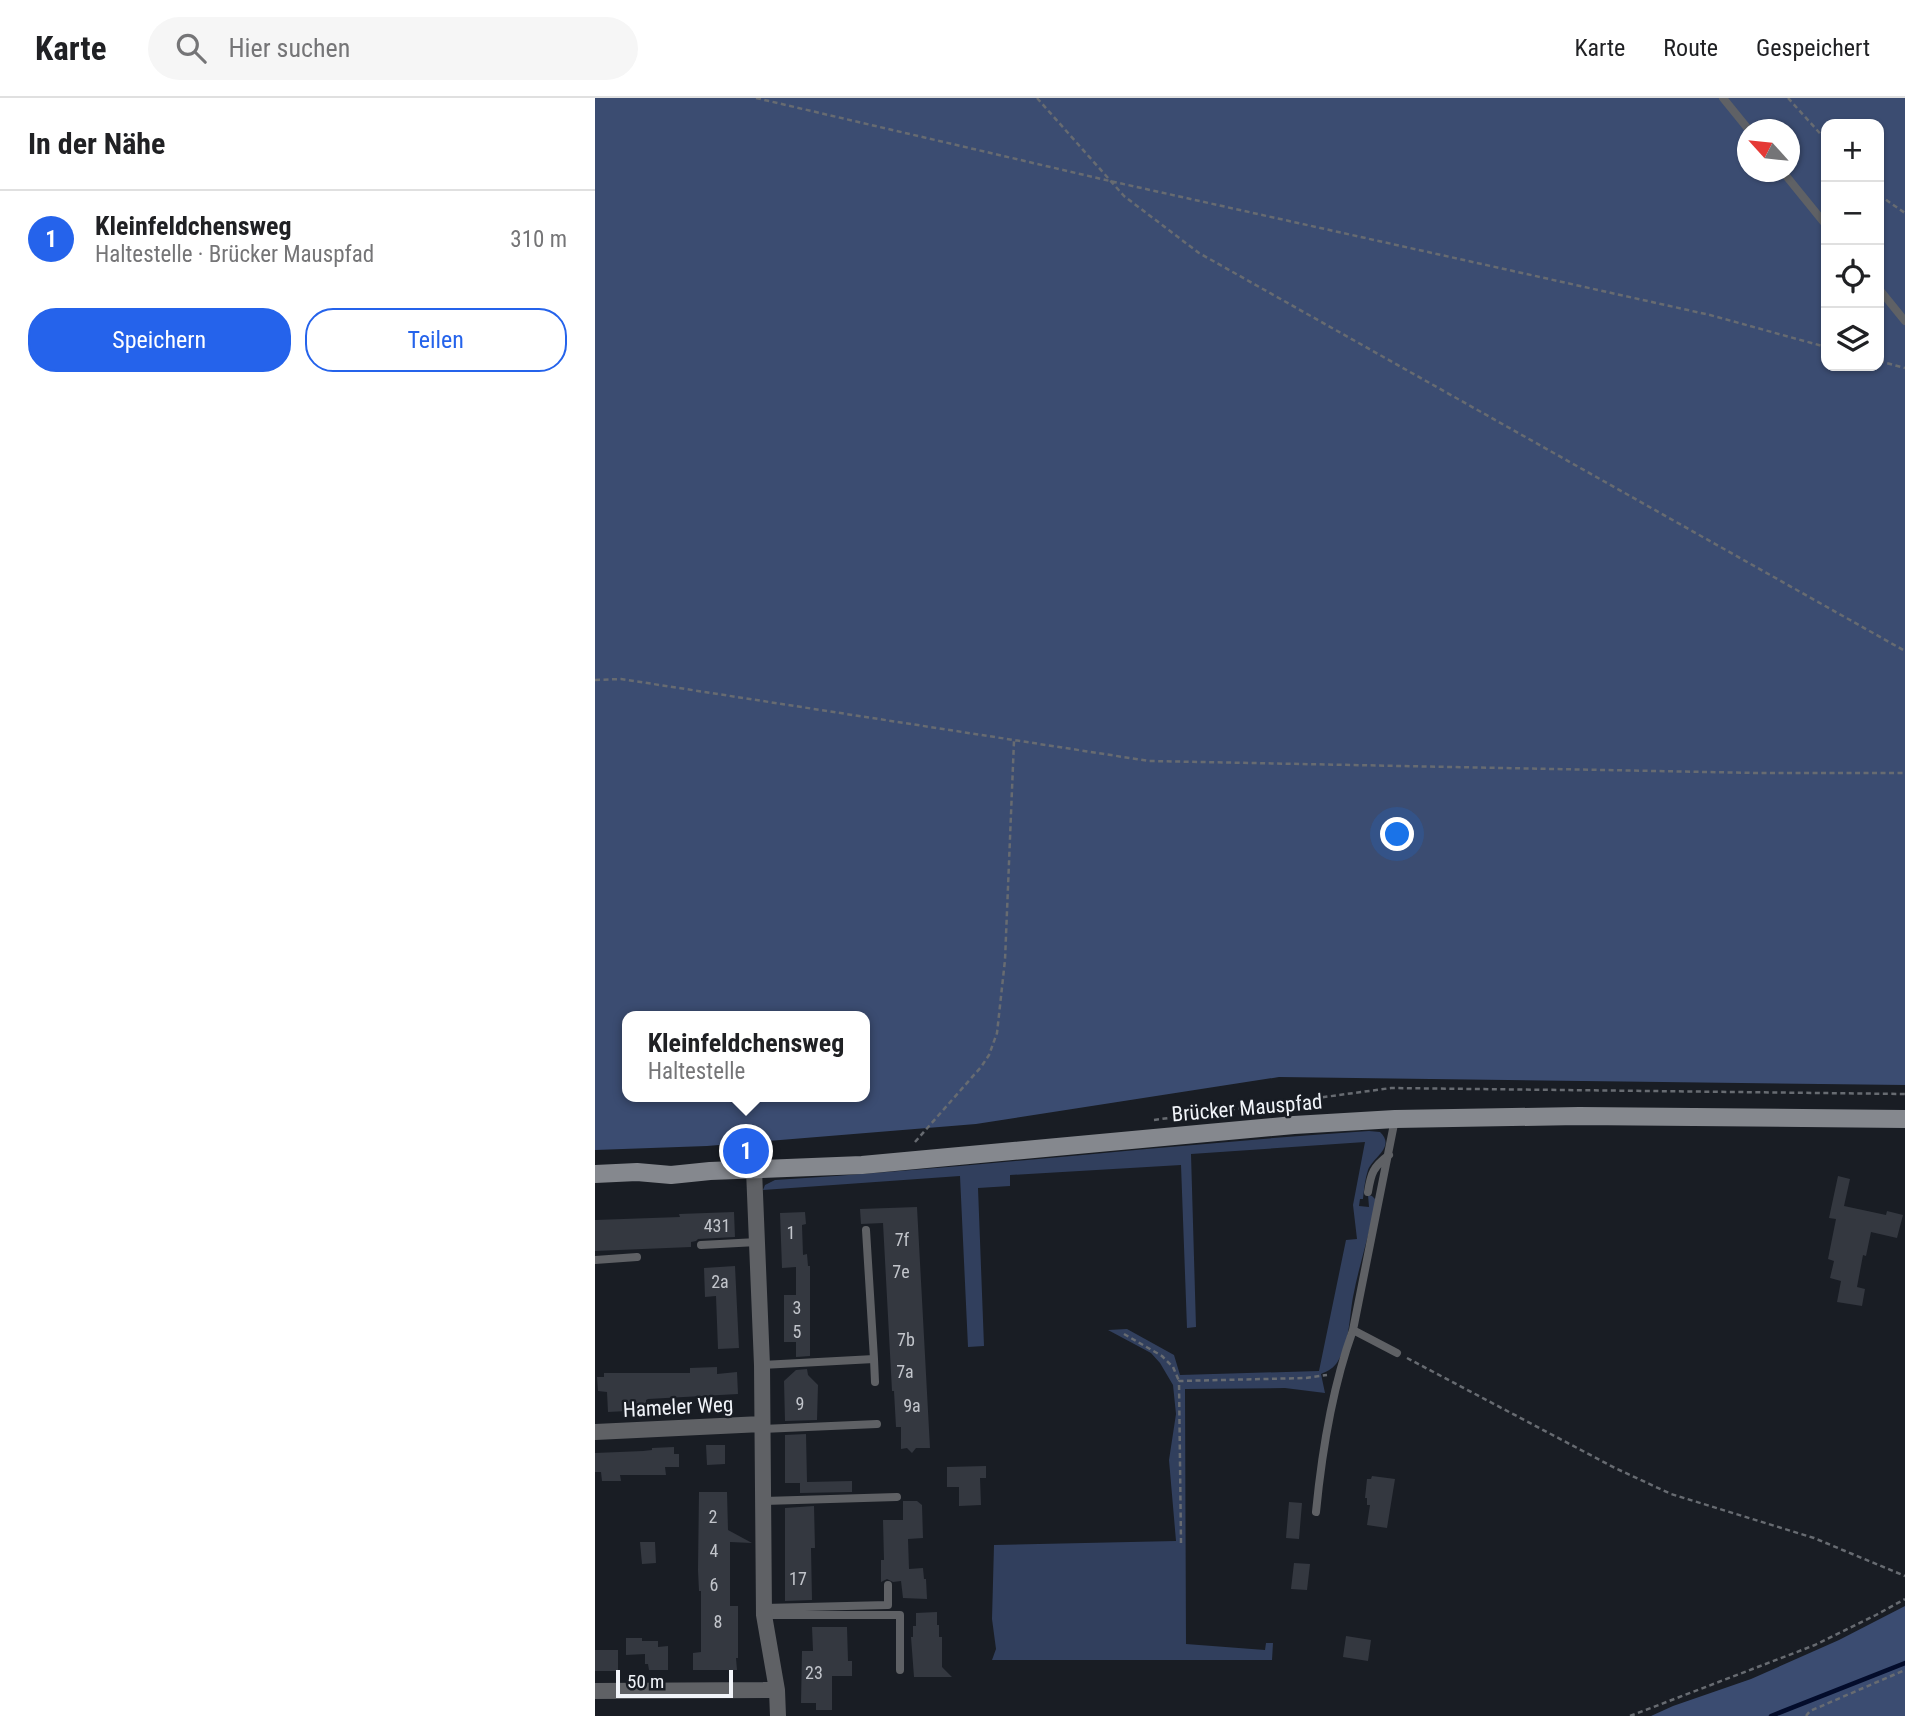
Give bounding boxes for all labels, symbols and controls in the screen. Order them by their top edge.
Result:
search box [148,17,638,80]
text: Karte [35,29,106,68]
icon: search [172,29,210,67]
text: Hier suchen [228,33,350,63]
text: Karte [1575,34,1625,62]
text: Route [1663,34,1718,62]
text: Gespeichert [1756,34,1870,62]
north arrow [1737,119,1800,182]
map controls [1821,119,1884,371]
button: + [1821,119,1884,182]
text: In der Nähe [28,126,165,161]
button: − [1821,182,1884,245]
text: Kleinfeldchensweg [95,211,292,241]
text: 1 [45,226,57,253]
text: 310 m [510,226,567,253]
text: Haltestelle · Brücker Mauspfad [95,241,374,268]
button: locate [1821,245,1884,308]
button: Speichern [28,308,291,372]
button: Teilen [305,308,567,372]
button: layers [1821,308,1884,371]
your location [1380,817,1414,851]
popup [622,1011,870,1102]
text: Kleinfeldchensweg [648,1028,844,1058]
text: Haltestelle [648,1058,745,1085]
street label: Brücker Mauspfad [1171,1089,1323,1127]
pin: 1 [723,1125,769,1177]
house number: 431 [704,1215,730,1236]
house number: 1 [787,1222,795,1243]
house number: 7f [895,1229,910,1250]
house number: 7e [892,1261,910,1282]
house number: 2a [711,1271,729,1292]
house number: 3 [793,1297,801,1318]
house number: 5 [793,1321,802,1342]
house number: 7b [897,1329,915,1350]
house number: 7a [896,1361,914,1382]
street label: Hameler Weg [622,1392,734,1422]
house number: 9 [796,1393,804,1414]
house number: 9a [903,1395,921,1416]
house number: 2 [709,1506,718,1527]
house number: 4 [710,1540,719,1561]
house number: 17 [789,1568,807,1589]
house number: 6 [710,1574,718,1595]
house number: 8 [714,1611,722,1632]
house number: 23 [805,1662,823,1683]
scale bar [616,1667,733,1699]
text: 50 m [627,1670,664,1693]

